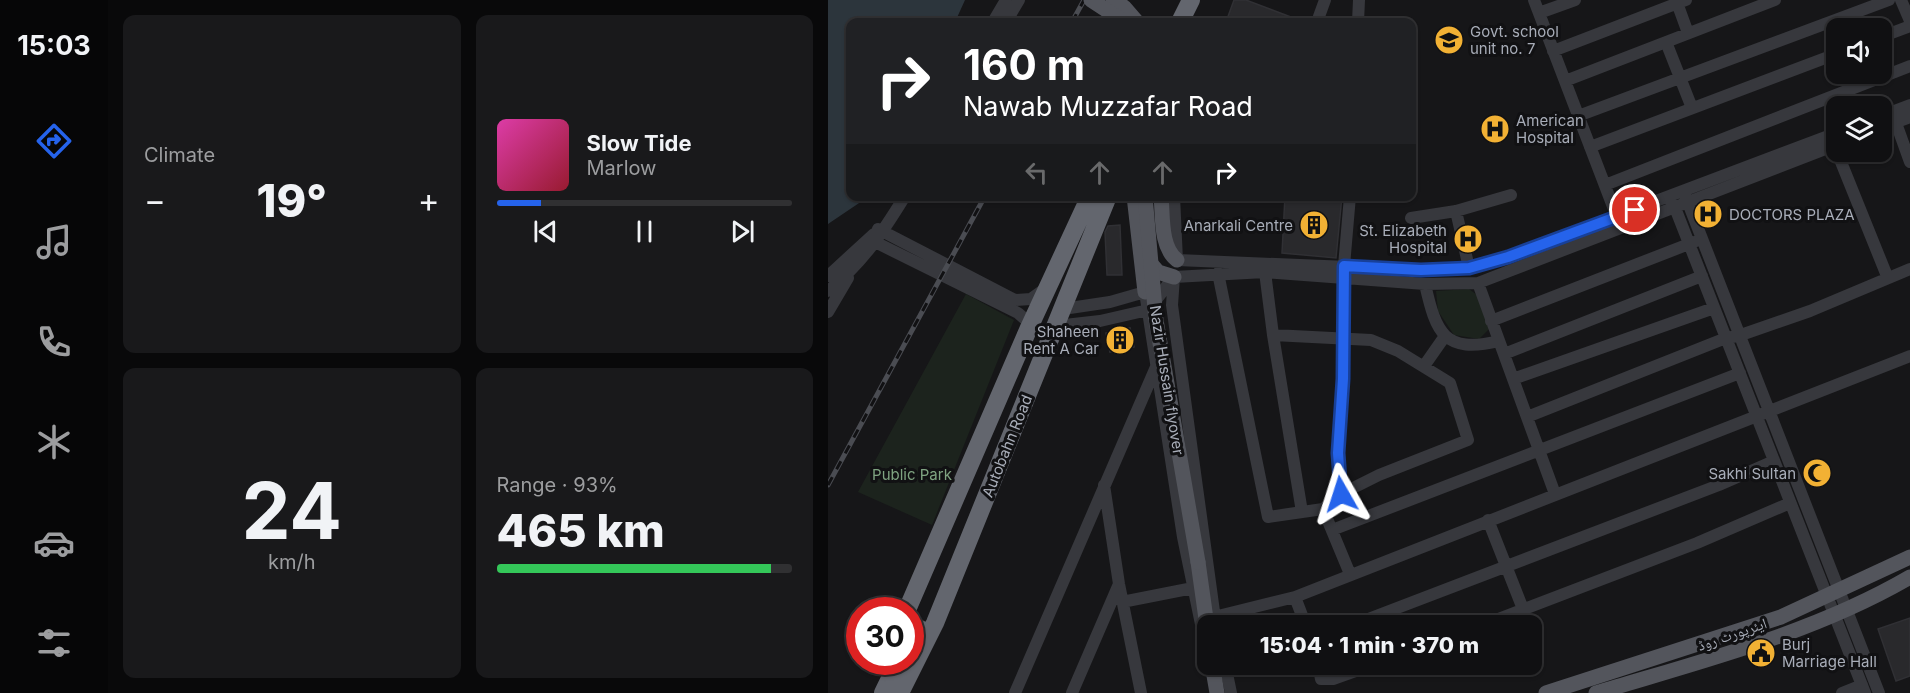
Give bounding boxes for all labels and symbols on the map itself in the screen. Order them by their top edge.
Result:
place label: Govt. school unit no. 7 [1470,22,1559,58]
school or university icon: Govt. school unit no. 7 [1433,24,1465,56]
place label: American Hospital [1516,111,1584,147]
hospital icon: American Hospital [1479,113,1511,145]
pin [1609,184,1660,235]
hospital icon: DOCTORS PLAZA [1692,198,1724,230]
place label: DOCTORS PLAZA [1729,205,1855,224]
building icon: Anarkali Centre [1298,209,1330,241]
place label: Anarkali Centre [1184,216,1293,235]
place label: St. Elizabeth Hospital [1359,221,1447,257]
hospital icon: St. Elizabeth Hospital [1452,223,1484,255]
street label: Nazir Hussain flyover [1146,304,1188,456]
place label: Shaheen Rent A Car [1023,322,1099,358]
building icon: Shaheen Rent A Car [1104,324,1136,356]
street label: Autobahn Road [978,392,1036,500]
mosque icon: Sakhi Sultan [1801,457,1833,489]
position arrow [1309,462,1373,526]
place label: Sakhi Sultan [1708,464,1796,483]
park label: Public Park [872,465,953,484]
speed limit sign: 30 [846,597,924,675]
street label: ایئرپورٹ روڈ [1695,613,1769,655]
place label: Burj Marriage Hall [1782,635,1877,671]
public building icon: Burj Marriage Hall [1745,637,1777,669]

